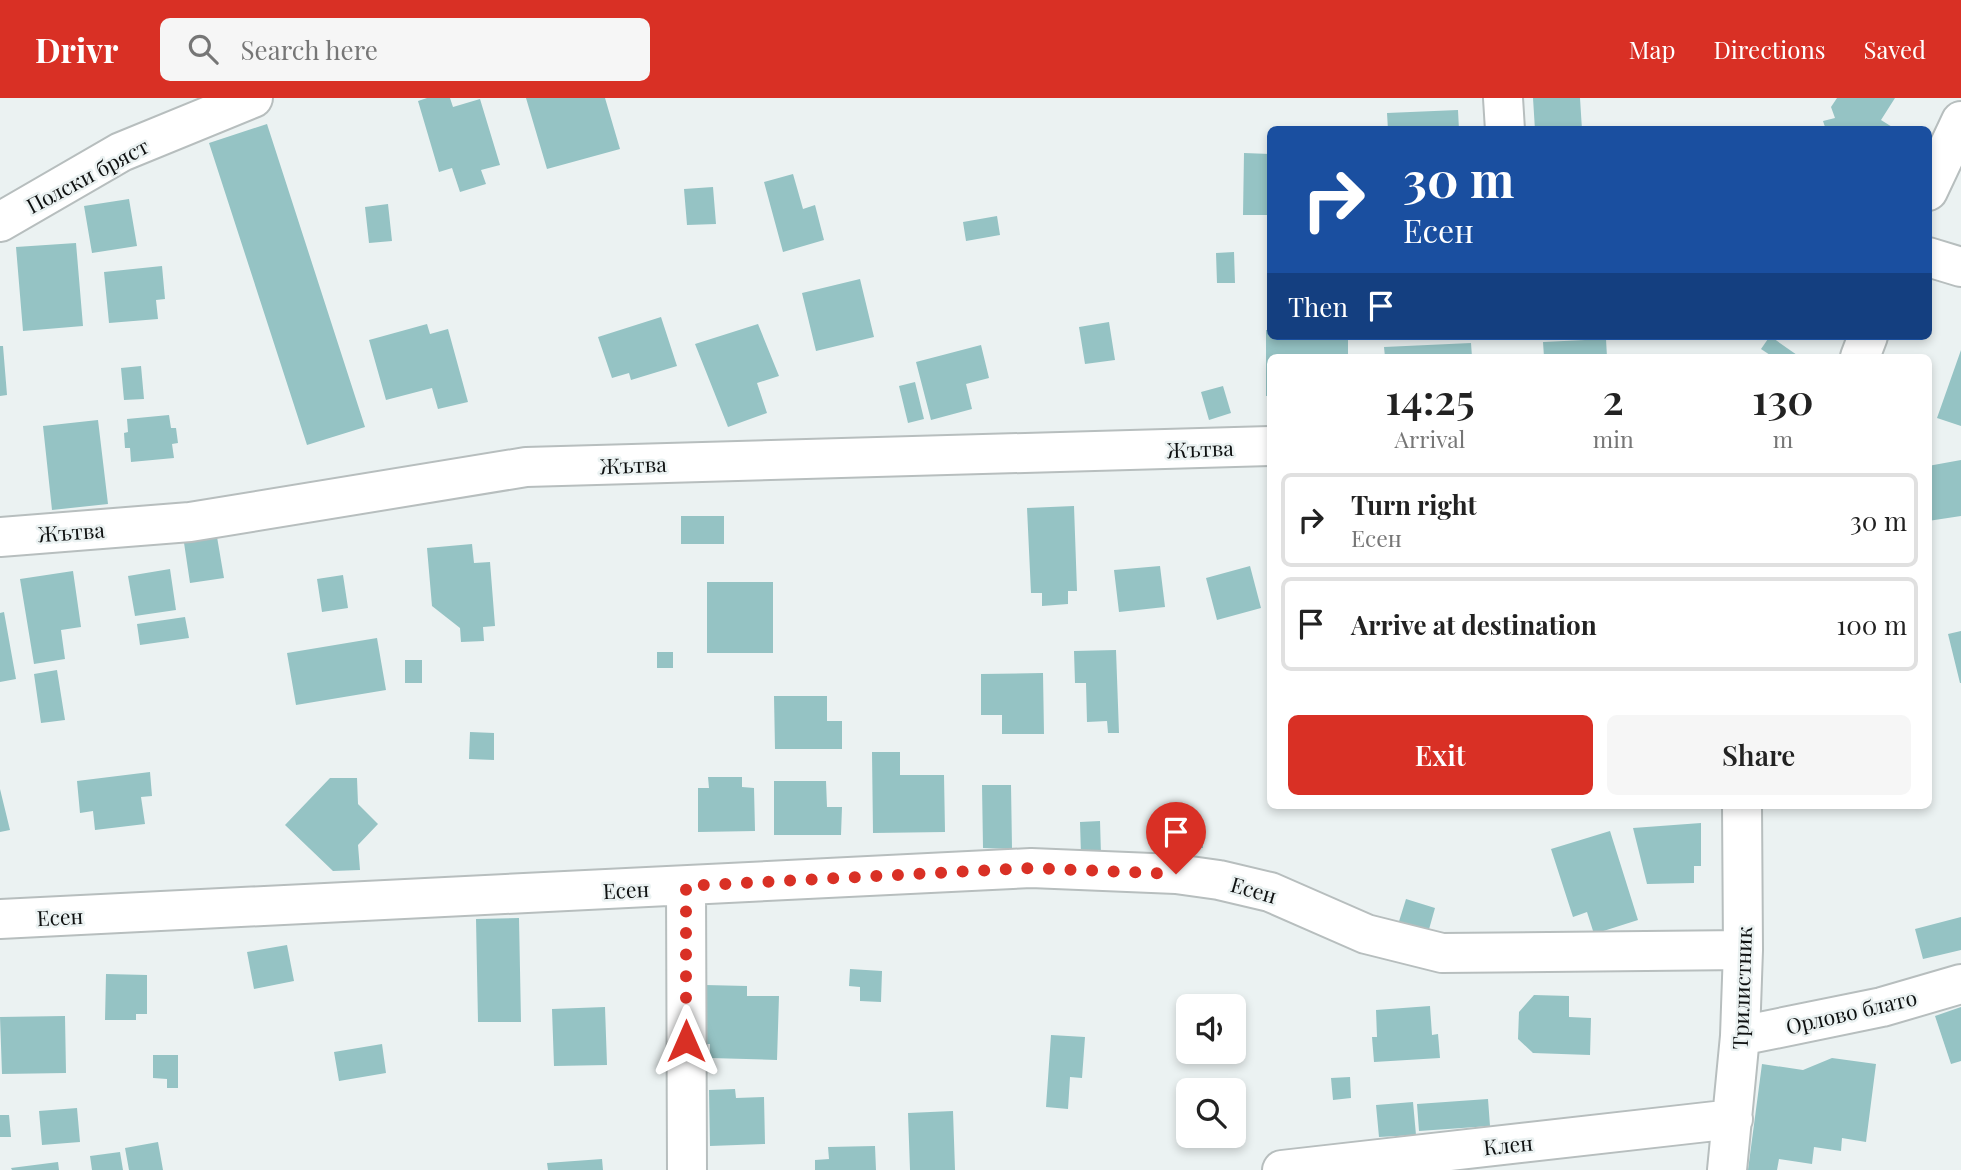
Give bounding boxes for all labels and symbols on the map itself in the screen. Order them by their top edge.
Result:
street label: Полски бряст [21,131,153,219]
street label: Жътва [1166,433,1235,463]
street label: Жътва [599,449,668,479]
street label: Жътва [37,515,106,547]
pin [1146,802,1206,874]
street label: Есен [1228,869,1280,909]
street label: Есен [602,874,650,904]
street label: Есен [36,901,84,931]
street label: Трилистник [1725,926,1757,1050]
street label: Орлово блато [1783,982,1919,1040]
position arrow [649,1004,723,1078]
street label: Клен [1482,1127,1534,1161]

